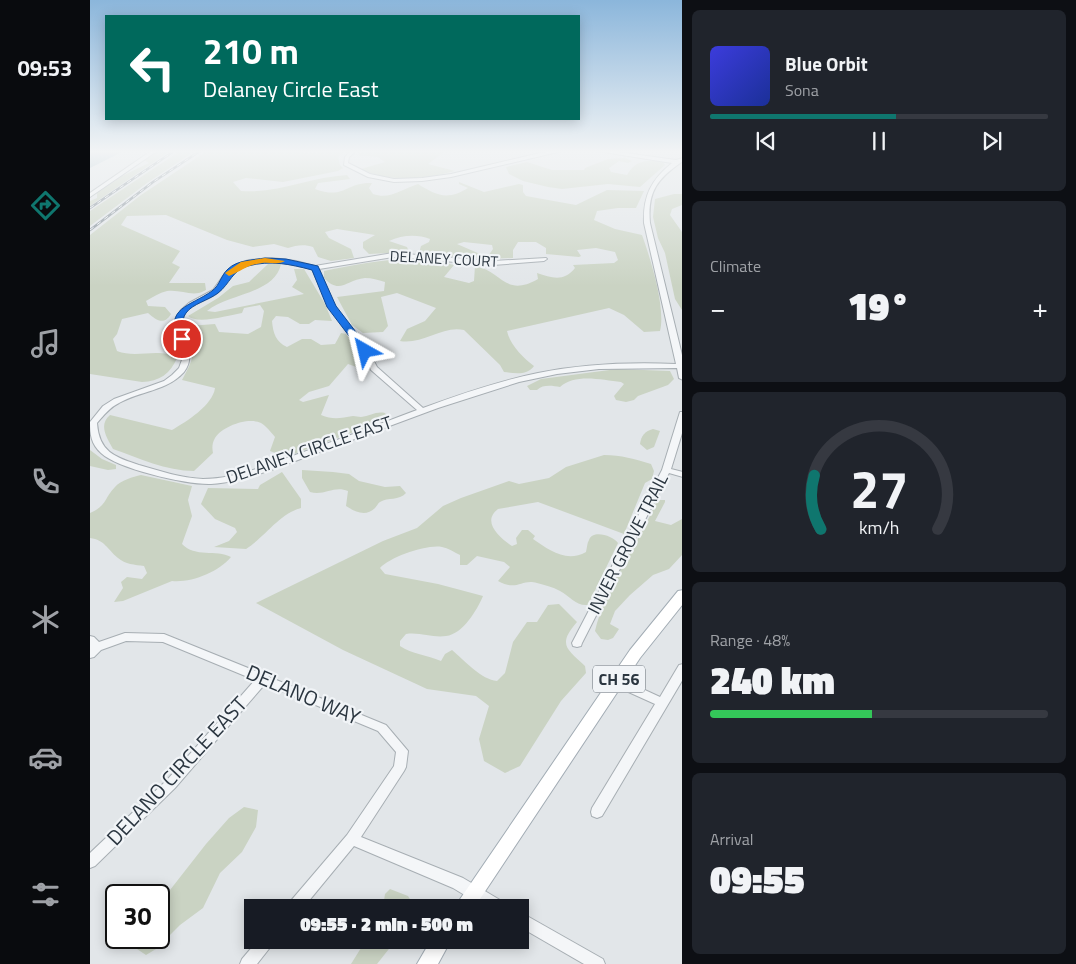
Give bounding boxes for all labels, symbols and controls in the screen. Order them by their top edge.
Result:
text: 210 m [203,24,299,78]
icon: left [120,35,185,100]
text: Blue Orbit [785,49,868,78]
text: 09:53 [18,51,72,85]
text: Delaney Circle East [203,72,379,106]
text: Sona [785,78,819,102]
icon: previous [752,127,780,155]
icon: pause [865,127,893,155]
icon: next [978,127,1006,155]
icon: directions [28,188,63,223]
street label: DELANEY COURT [389,244,499,273]
text: Climate [710,254,761,278]
text: 19° [848,277,910,335]
text: − [710,286,726,329]
text: + [1032,286,1048,329]
pin [161,318,203,360]
position arrow [338,324,390,376]
icon: arrive [168,325,196,353]
icon: music [28,326,63,361]
street label: DELANEY CIRCLE EAST [222,408,396,491]
text: 27 [850,449,908,528]
icon: phone [28,464,63,499]
street label: INVER GROVE TRAIL [580,468,675,619]
text: km/h [859,514,899,541]
icon: climate [28,602,63,637]
text: Range · 48% [710,628,790,652]
text: 240 km [710,651,835,709]
street label: DELANO WAY [241,656,366,733]
road number: CH 56 [593,666,645,692]
street label: DELANO CIRCLE EAST [98,688,254,852]
icon: car [28,740,63,775]
text: Arrival [710,827,753,851]
text: 09:55 [710,850,805,908]
icon: filters [28,877,63,912]
speed limit sign: 30 [105,884,170,949]
text: 09:55 · 2 min · 500 m [300,909,473,938]

